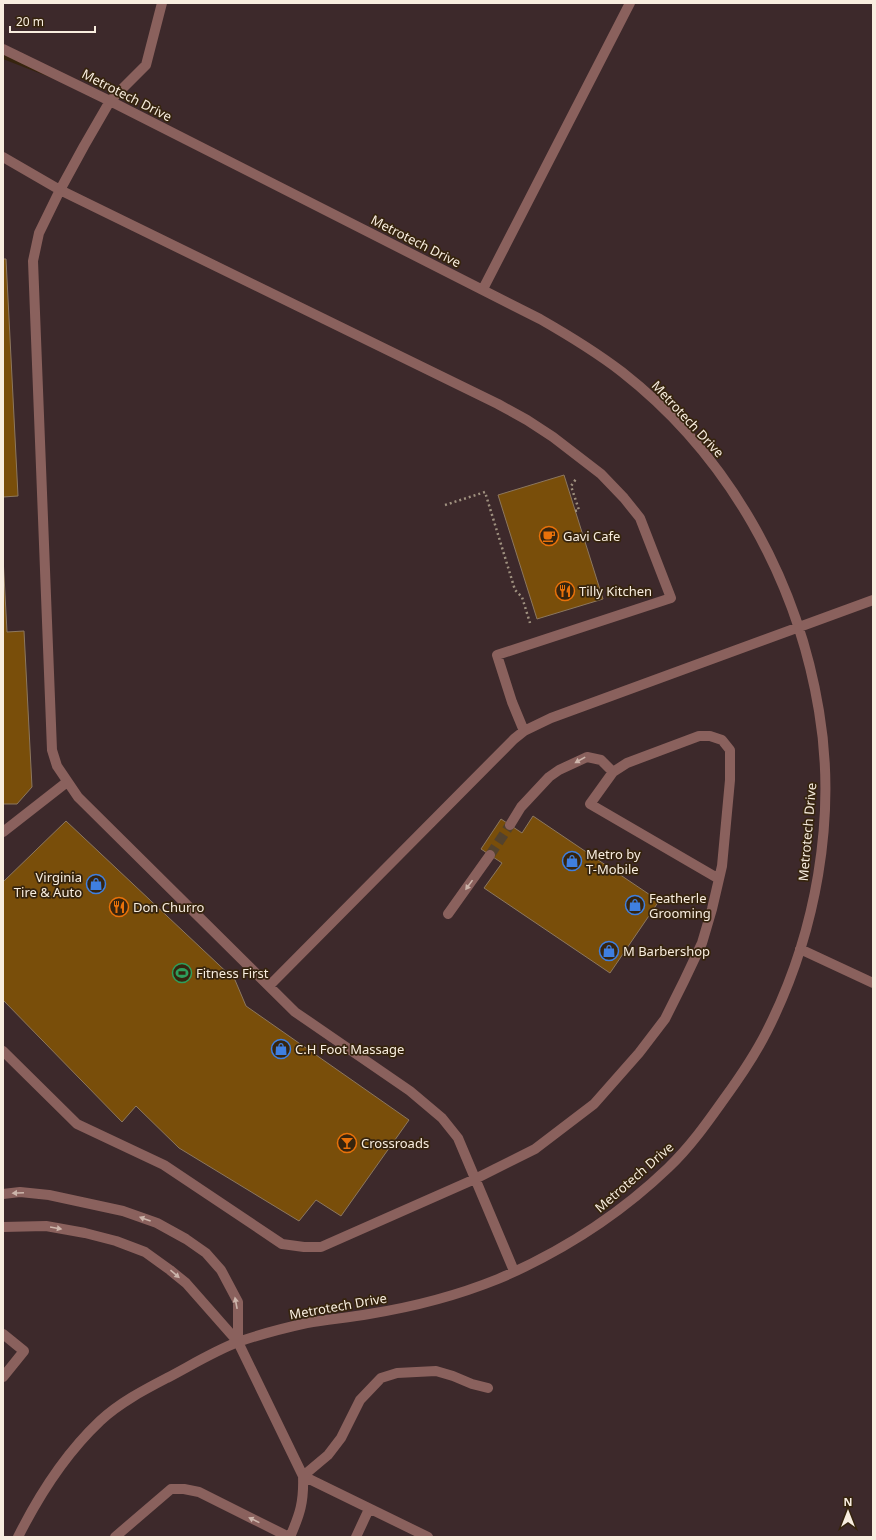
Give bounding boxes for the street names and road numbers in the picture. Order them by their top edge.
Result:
street label: Metrotech Drive [79,65,175,125]
street label: Metrotech Drive [368,211,464,271]
street label: Metrotech Drive [648,377,728,461]
street label: Metrotech Drive [794,782,820,882]
street label: Metrotech Drive [591,1138,677,1216]
street label: Metrotech Drive [288,1289,388,1323]

